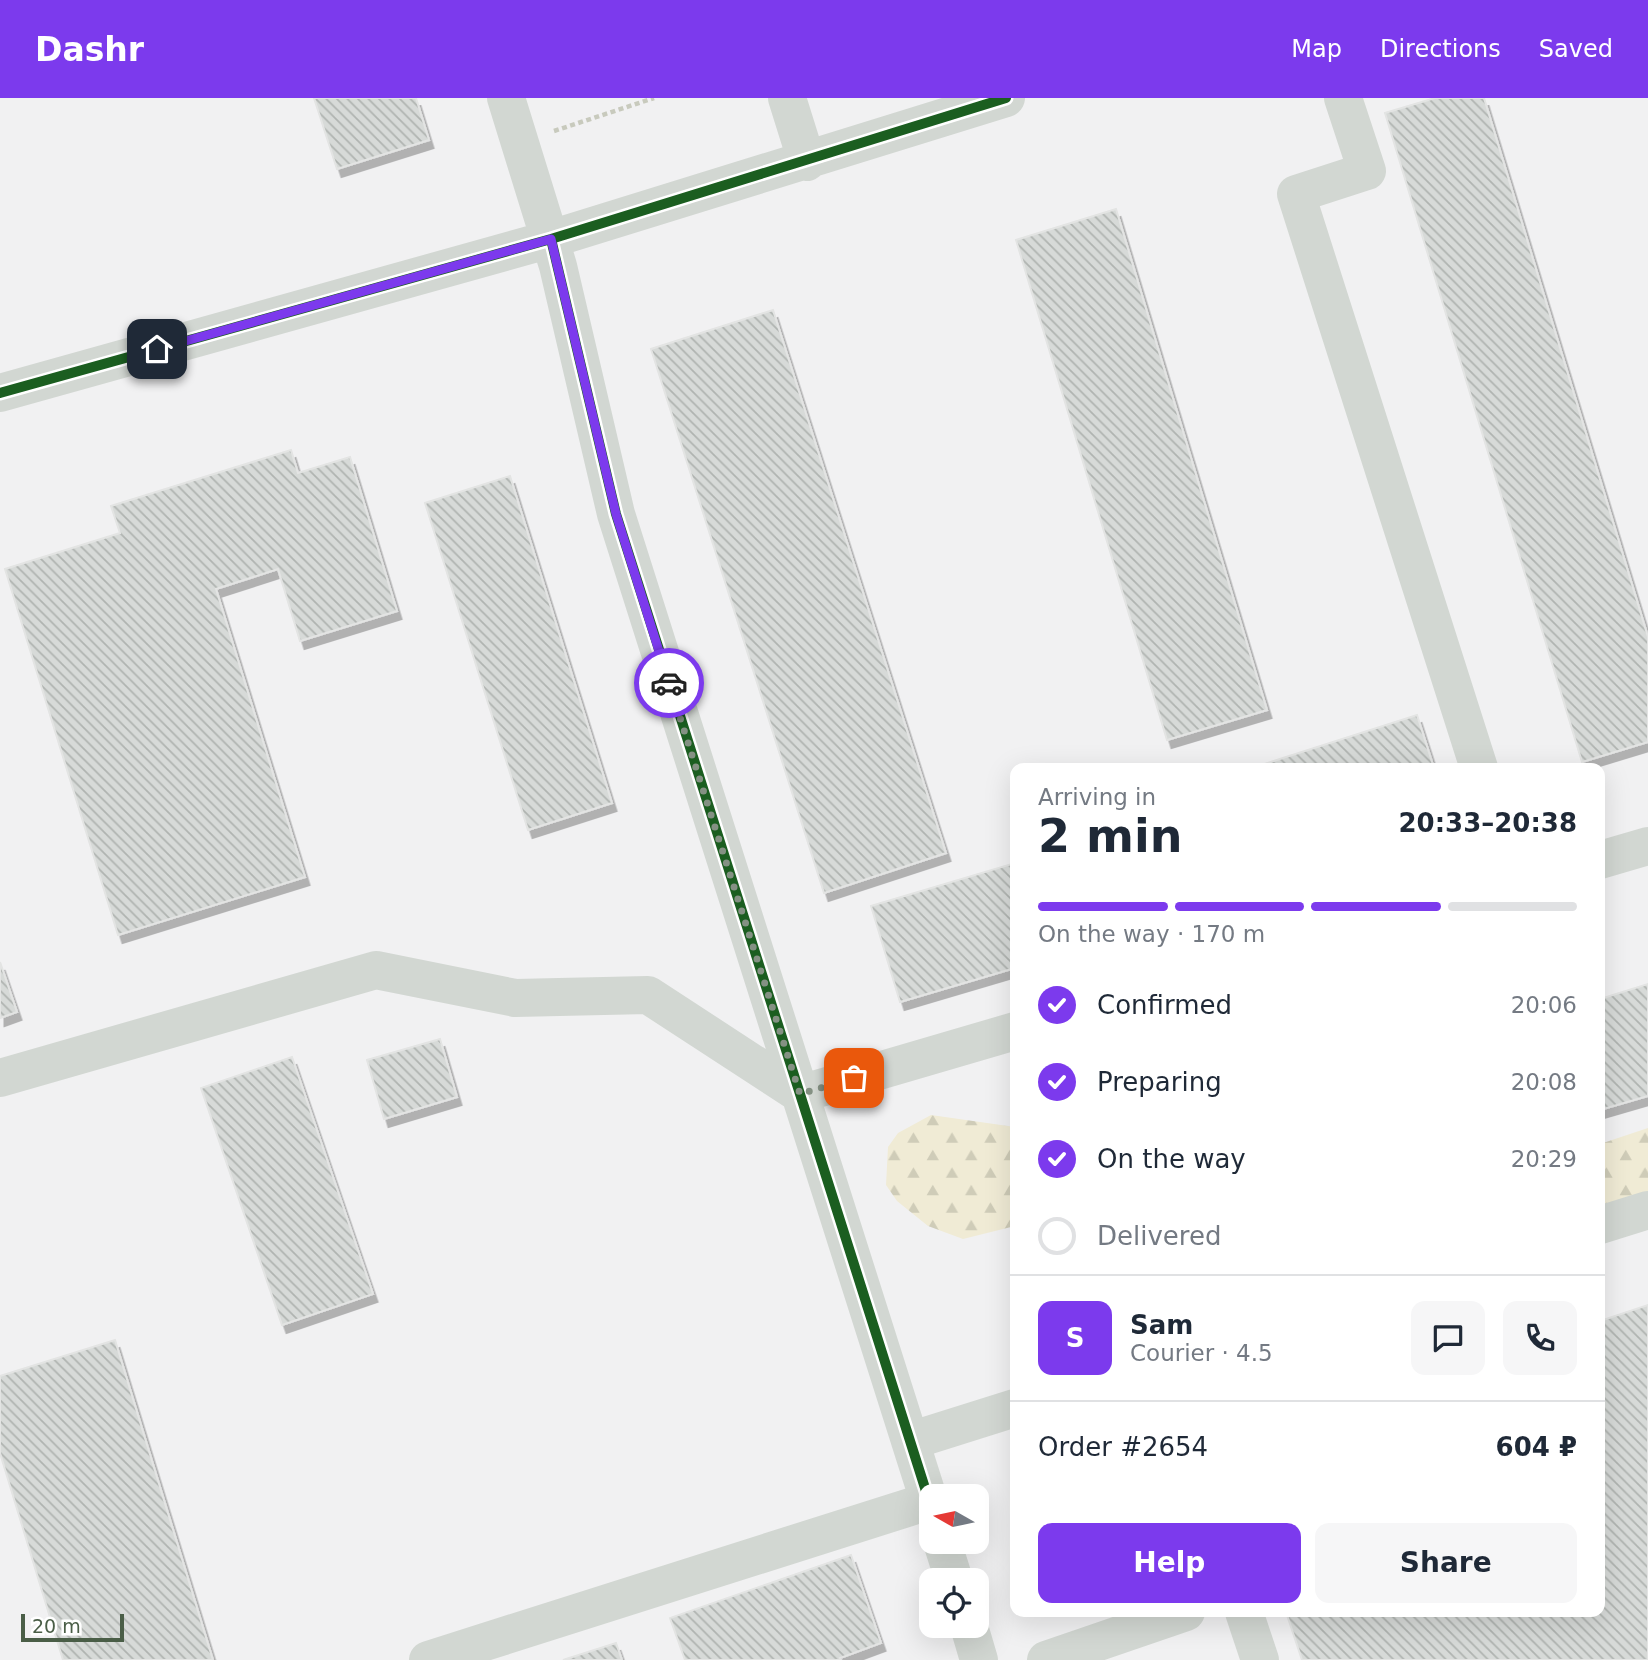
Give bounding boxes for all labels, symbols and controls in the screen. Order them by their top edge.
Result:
text: Dashr [35,30,144,69]
text: Map [1291,35,1342,63]
text: Directions [1380,35,1501,63]
text: Saved [1539,35,1613,63]
pin [127,319,187,379]
icon: home [138,330,176,368]
courier [634,648,704,718]
icon: car [650,664,688,702]
text: Arriving in [1038,784,1156,810]
text: 20:33–20:38 [1398,808,1577,838]
text: 2 min [1038,809,1182,863]
text: On the way · 170 m [1038,921,1265,947]
icon: check [1038,986,1076,1024]
text: Confirmed [1097,990,1232,1020]
text: 20:06 [1511,992,1577,1018]
pin [824,1048,884,1108]
icon: bag [835,1059,873,1097]
icon: check [1038,1063,1076,1101]
text: Preparing [1097,1067,1222,1097]
text: 20:08 [1511,1069,1577,1095]
icon: check [1038,1140,1076,1178]
text: On the way [1097,1144,1246,1174]
text: 20:29 [1511,1146,1577,1172]
text: Delivered [1097,1221,1221,1251]
button: chat [1411,1301,1485,1375]
button: phone [1503,1301,1577,1375]
text: Sam [1130,1310,1193,1340]
text: S [1066,1323,1084,1353]
text: Courier · 4.5 [1130,1340,1273,1366]
text: Order #2654 [1038,1432,1208,1462]
text: 604 ₽ [1496,1432,1577,1462]
north arrow [919,1484,989,1554]
map controls [919,1484,989,1638]
button: Help [1038,1523,1301,1603]
button: Share [1315,1523,1577,1603]
button: locate [919,1568,989,1638]
scale bar [21,1611,124,1643]
text: 20 m [32,1615,81,1637]

